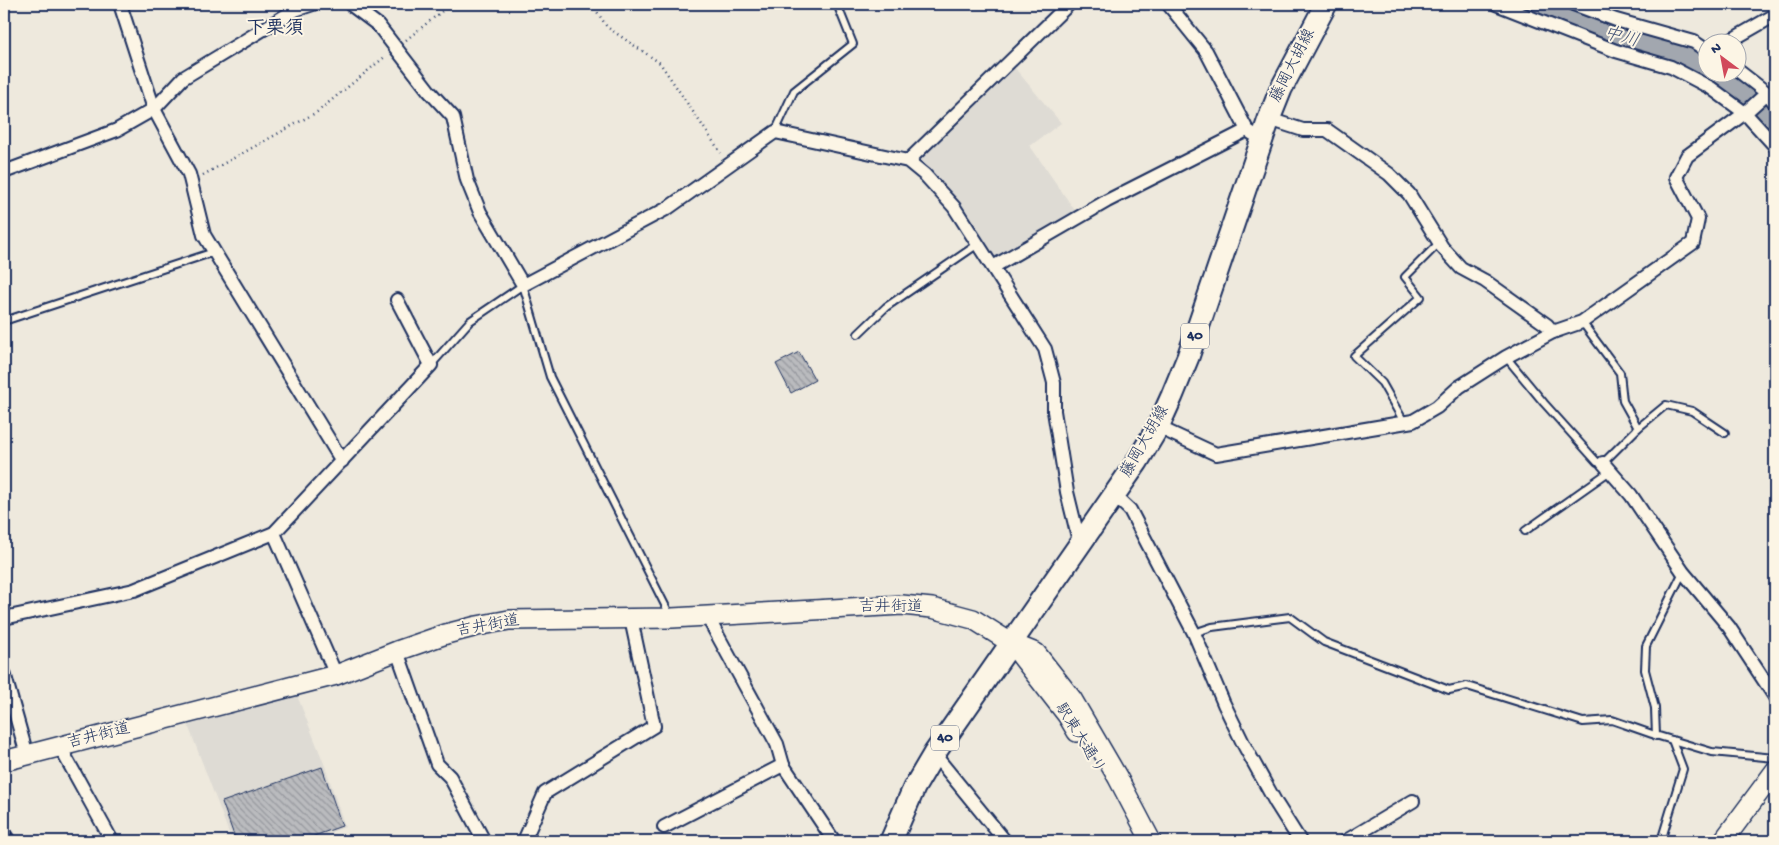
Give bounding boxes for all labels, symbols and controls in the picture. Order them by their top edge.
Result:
district label: 下栗須 [246,18,304,41]
water label: 中川 [1601,22,1641,53]
street label: 藤岡大胡線 [1266,25,1321,106]
north arrow [1696,32,1746,82]
text: N [1708,39,1725,59]
road number: 40 [1181,324,1209,348]
street label: 藤岡大胡線 [1116,402,1174,481]
street label: 吉井街道 [859,598,923,618]
street label: 吉井街道 [455,611,521,642]
street label: 駅東大通り [1050,699,1110,778]
street label: 吉井街道 [65,719,132,754]
road number: 40 [931,726,959,750]

